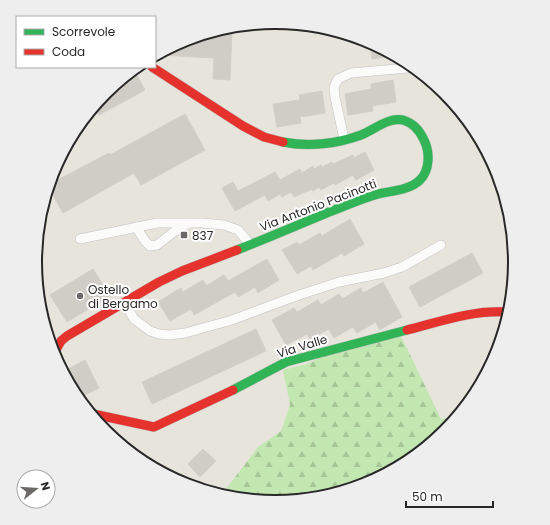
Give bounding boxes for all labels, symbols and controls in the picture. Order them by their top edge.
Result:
legend [16,16,156,68]
text: Scorrevole [52,23,115,40]
text: Coda [52,43,85,60]
street label: Via Antonio Pacinotti [257,175,379,235]
place label: 837 [192,227,214,244]
marker: 837 [179,230,189,240]
place label: Ostello di Bergamo [88,281,158,312]
marker: Ostello di Bergamo [75,291,85,301]
street label: Via Valle [275,330,329,362]
north arrow [16,469,56,509]
text: N [37,480,54,492]
scale bar [406,483,493,509]
text: 50 m [412,488,443,505]

